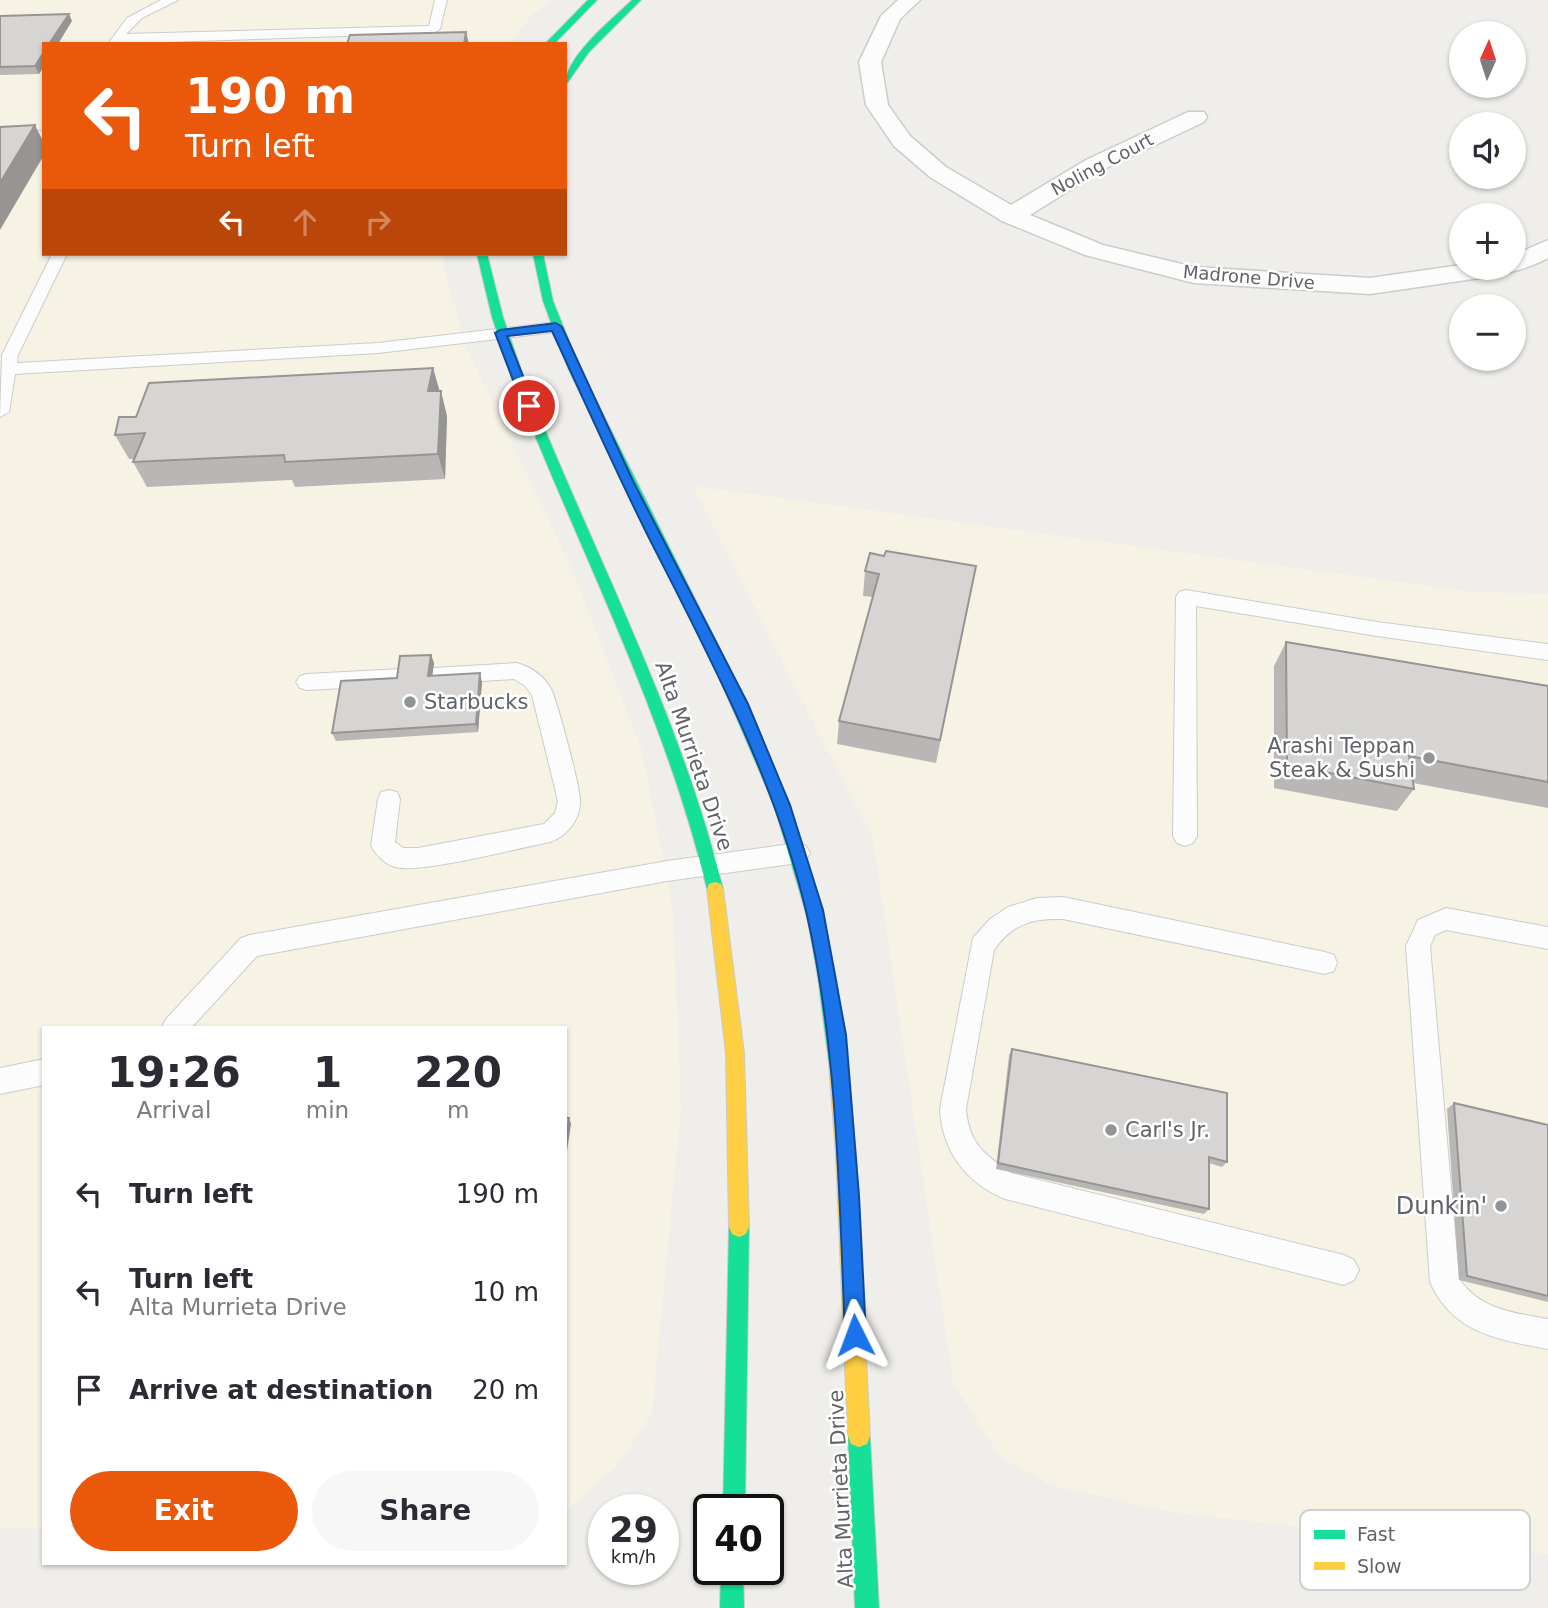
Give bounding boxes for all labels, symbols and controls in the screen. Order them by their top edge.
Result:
north arrow [1449,21,1526,98]
map controls [1449,21,1526,371]
text: 190 m [185,68,355,125]
icon: left [70,70,161,161]
button: sound [1449,112,1526,189]
text: Turn left [185,127,315,165]
street label: Noling Court [1047,128,1157,200]
icon: left [213,203,251,241]
icon: ahead [286,203,324,241]
icon: right [359,203,397,241]
button: + [1449,203,1526,280]
street label: Madrone Drive [1182,261,1316,293]
button: − [1449,294,1526,371]
pin [499,376,559,436]
icon: arrive [510,387,548,425]
street label: Alta Murrieta Drive [650,658,738,854]
place label: Starbucks [424,690,528,714]
marker: Starbucks [402,694,418,710]
place label: Arashi Teppan Steak & Sushi [1267,734,1415,782]
marker: Arashi Teppan Steak & Sushi [1421,750,1437,766]
text: 19:26 [107,1048,241,1097]
text: 1 [313,1048,342,1097]
text: 220 [414,1048,502,1097]
text: Arrival [137,1097,211,1123]
text: min [306,1097,349,1123]
text: m [447,1097,469,1123]
place label: Carl's Jr. [1125,1118,1210,1142]
marker: Carl's Jr. [1103,1122,1119,1138]
icon: left [70,1175,108,1213]
text: Turn left [129,1179,253,1209]
text: 190 m [456,1179,539,1209]
place label: Dunkin' [1396,1192,1487,1220]
marker: Dunkin' [1493,1198,1509,1214]
text: Turn left [129,1264,253,1294]
icon: left [70,1273,108,1311]
text: 10 m [472,1277,539,1307]
text: Alta Murrieta Drive [129,1294,347,1320]
position arrow [818,1298,892,1372]
icon: arrive [70,1371,108,1409]
text: Arrive at destination [129,1375,433,1405]
text: 20 m [472,1375,539,1405]
street label: Alta Murrieta Drive [824,1389,858,1589]
button: Exit [70,1471,298,1551]
button: Share [312,1471,539,1551]
speed limit sign: 40 [693,1494,784,1585]
text: 29 [609,1510,658,1550]
legend [1300,1510,1530,1590]
text: Fast [1357,1523,1395,1545]
text: km/h [611,1546,656,1567]
text: Slow [1357,1555,1402,1577]

